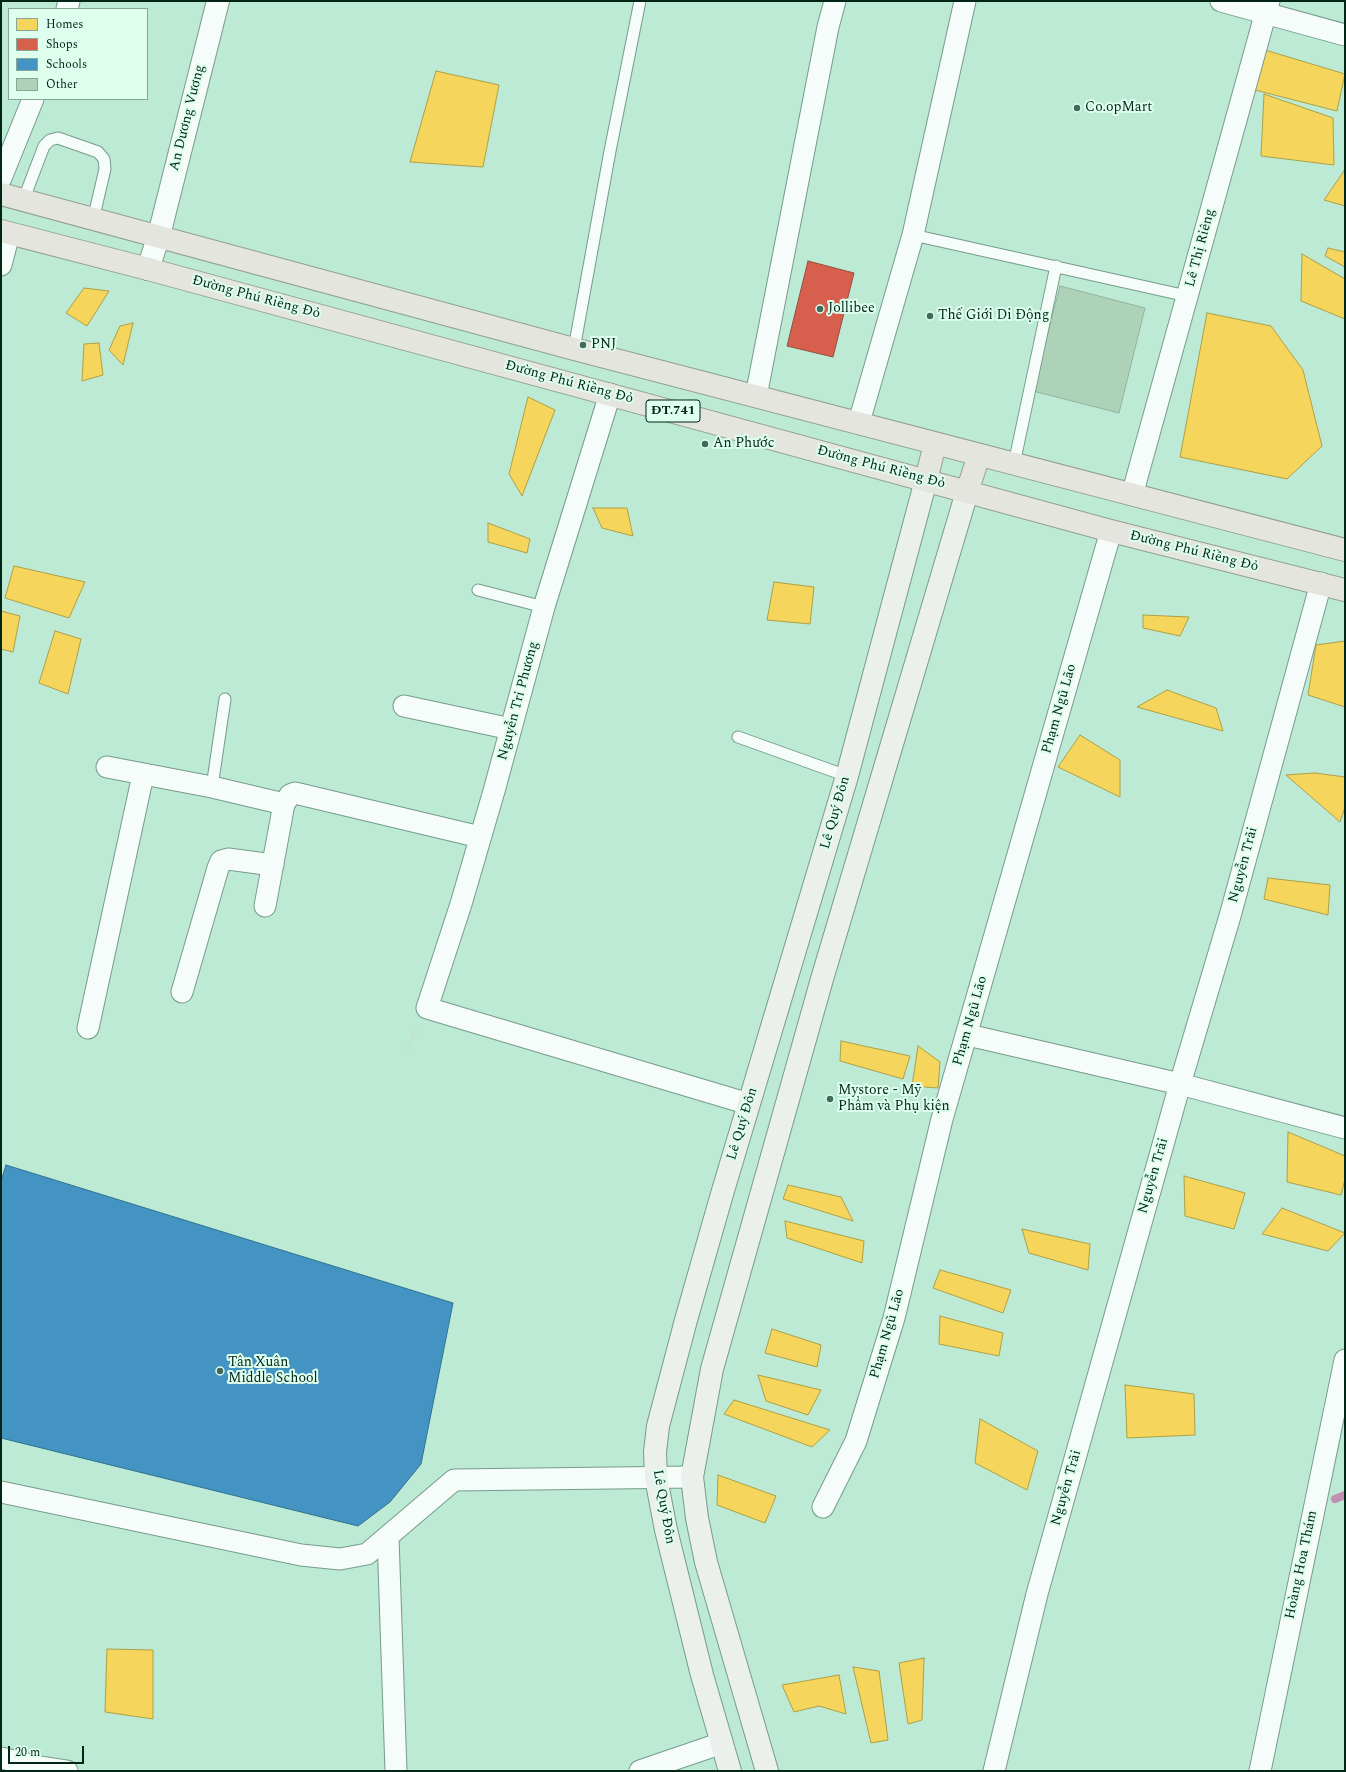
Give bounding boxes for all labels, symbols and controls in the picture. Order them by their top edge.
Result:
legend [8,8,148,100]
text: Homes [46,15,84,34]
text: Shops [46,35,78,54]
text: Schools [46,55,87,74]
street label: An Dương Vương [167,63,209,173]
text: Other [46,75,78,94]
place label: Co.opMart [1085,100,1152,116]
marker: Co.opMart [1072,103,1082,113]
street label: Lê Thị Riêng [1182,207,1220,289]
street label: Đường Phú Riềng Đỏ [190,273,322,323]
place label: Jollibee [828,301,875,317]
marker: Jollibee [815,304,825,314]
place label: Thế Giới Di Động [938,308,1049,324]
marker: Thế Giới Di Động [925,311,935,321]
place label: PNJ [591,337,617,353]
marker: PNJ [578,340,588,350]
street label: Đường Phú Riềng Đỏ [503,358,635,408]
road number: ĐT.741 [646,400,700,422]
place label: An Phước [713,436,774,452]
marker: An Phước [700,439,710,449]
street label: Đường Phú Riềng Đỏ [815,443,947,493]
street label: Đường Phú Riềng Đỏ [1128,528,1260,576]
street label: Nguyễn Tri Phương [495,640,543,762]
street label: Phạm Ngũ Lão [1039,662,1081,756]
street label: Lê Quý Đôn [818,775,854,851]
street label: Nguyễn Trãi [1226,825,1262,905]
street label: Phạm Ngũ Lão [950,974,992,1068]
place label: Mystore - Mỹ Phẩm và Phụ kiện [838,1083,950,1116]
street label: Lê Quý Đôn [724,1086,762,1162]
marker: Mystore - Mỹ Phẩm và Phụ kiện [825,1094,835,1104]
street label: Nguyễn Trãi [1135,1136,1173,1216]
street label: Phạm Ngũ Lão [867,1287,909,1381]
place label: Tân Xuân Middle School [228,1355,318,1388]
marker: Tân Xuân Middle School [215,1366,225,1376]
street label: Nguyễn Trãi [1048,1448,1086,1528]
street label: Lê Quý Đôn [648,1469,678,1545]
street label: Hoàng Hoa Thám [1282,1509,1322,1621]
scale bar [10,1738,86,1764]
text: 20 m [15,1743,40,1762]

